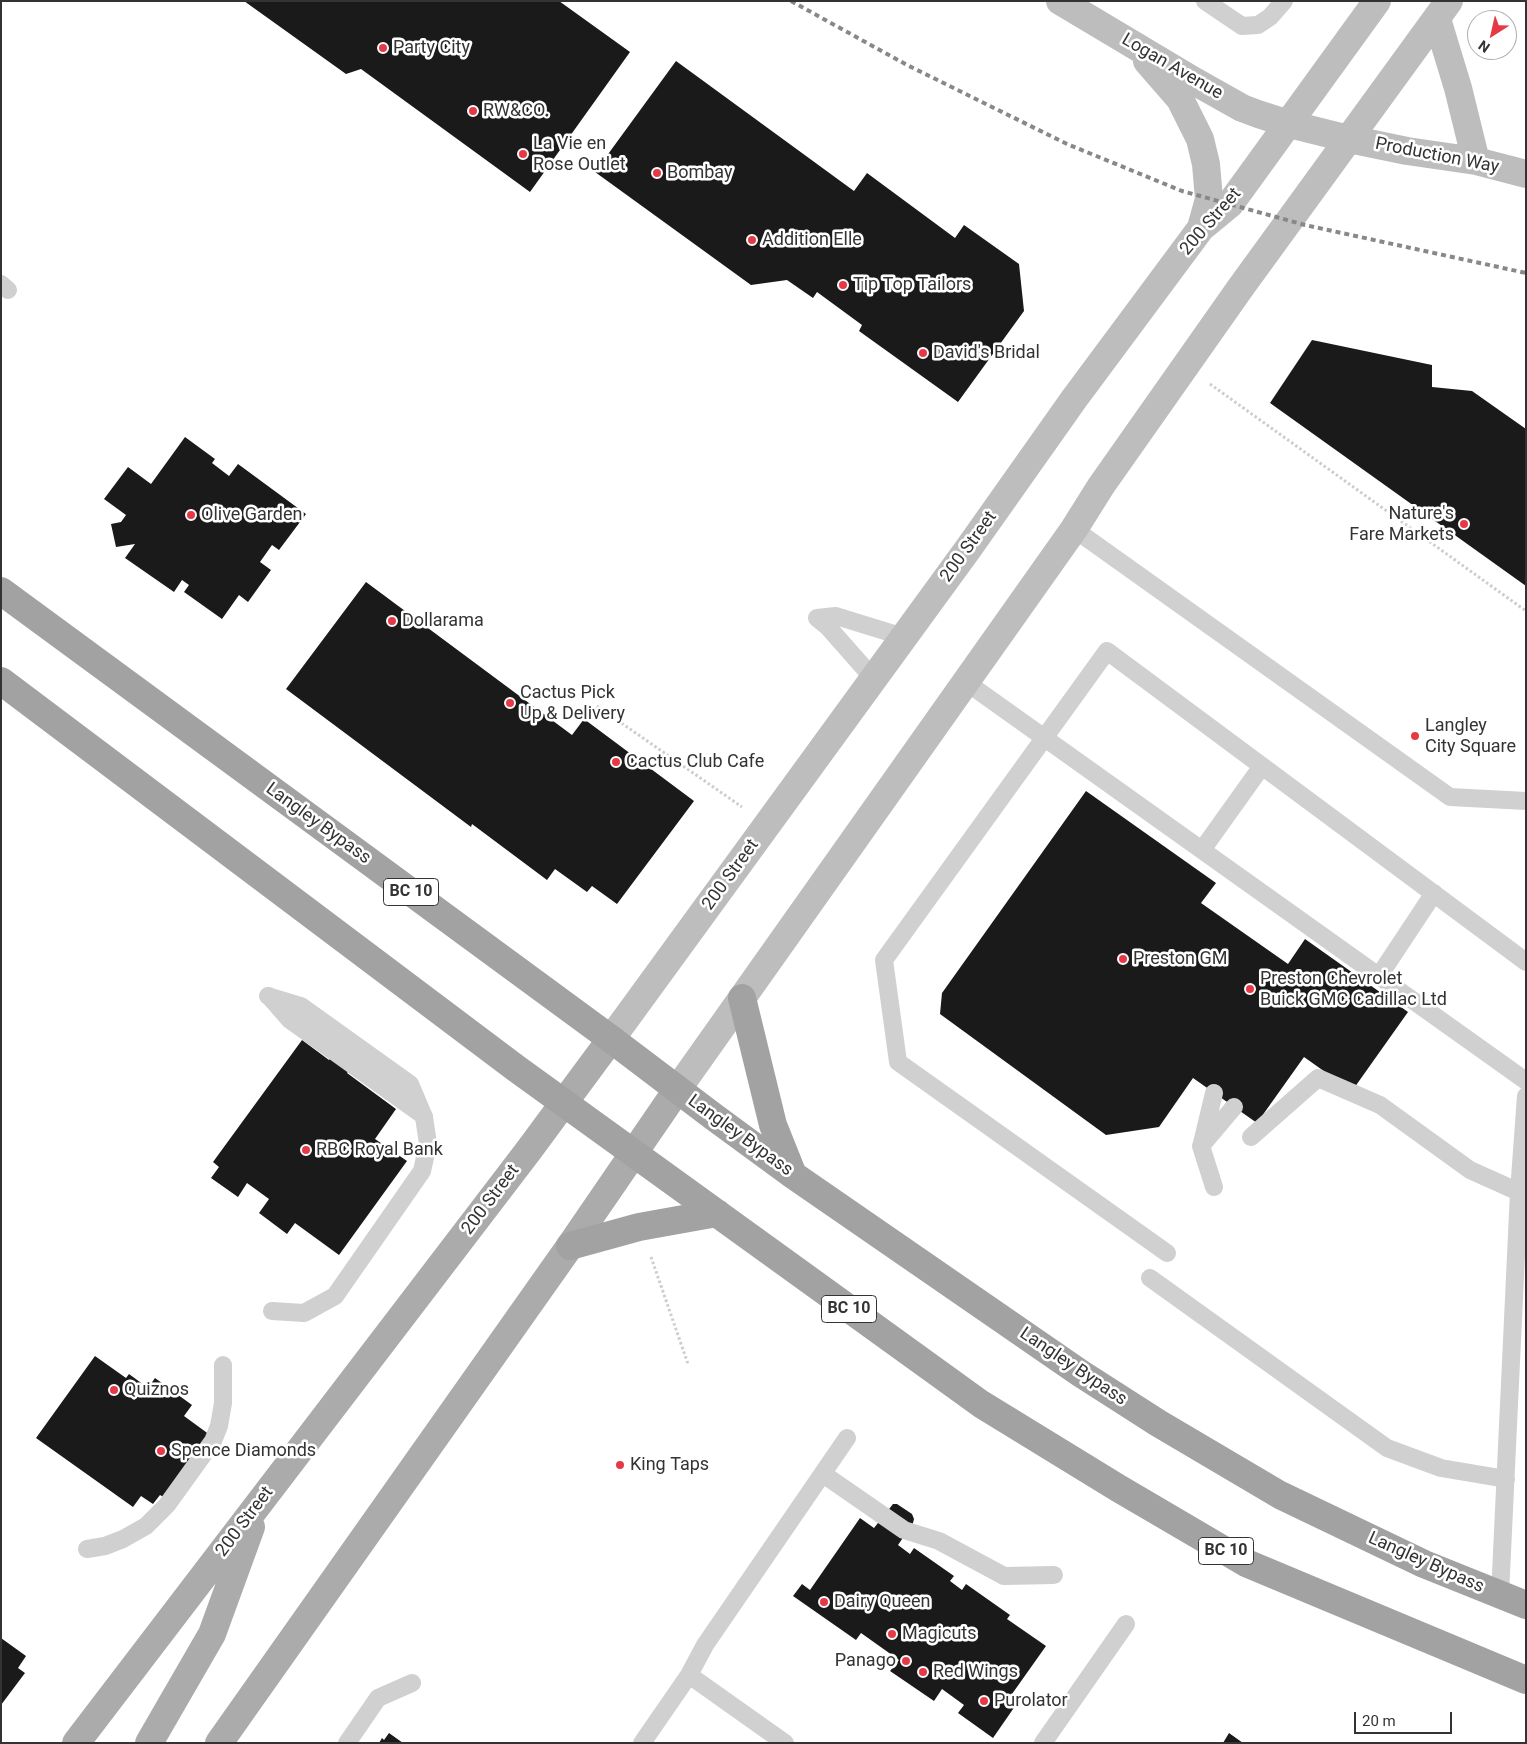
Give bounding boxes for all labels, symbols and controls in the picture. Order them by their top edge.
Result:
north arrow [1467,10,1517,60]
street label: Logan Avenue [1118,29,1226,105]
place label: Party City [393,37,470,59]
text: N [1475,37,1493,56]
marker: Party City [377,42,389,54]
place label: RW&CO. [483,100,549,122]
marker: RW&CO. [467,105,479,117]
place label: La Vie en Rose Outlet [533,133,626,176]
street label: Production Way [1373,133,1501,179]
marker: La Vie en Rose Outlet [517,148,529,160]
place label: Bombay [667,162,733,184]
marker: Bombay [651,167,663,179]
street label: 200 Street [1176,184,1246,260]
place label: Addition Elle [762,229,862,251]
marker: Addition Elle [746,234,758,246]
place label: Tip Top Tailors [853,274,971,296]
marker: Tip Top Tailors [837,279,849,291]
place label: David's Bridal [933,342,1040,364]
marker: David's Bridal [917,347,929,359]
place label: Nature's Fare Markets [1349,503,1454,546]
place label: Olive Garden [201,504,302,526]
street label: 200 Street [936,507,1002,587]
marker: Olive Garden [185,509,197,521]
marker: Nature's Fare Markets [1458,518,1470,530]
place label: Dollarama [402,610,484,632]
marker: Dollarama [386,615,398,627]
place label: Cactus Pick Up & Delivery [520,682,625,724]
marker: Cactus Pick Up & Delivery [504,697,516,709]
place label: Langley City Square [1425,715,1516,758]
marker: Langley City Square [1409,730,1421,742]
place label: Cactus Club Cafe [626,751,764,773]
marker: Cactus Club Cafe [610,756,622,768]
street label: Langley Bypass [261,779,375,869]
street label: 200 Street [698,835,764,915]
road number: BC 10 [384,879,438,906]
place label: Preston GM [1133,948,1227,970]
marker: Preston GM [1117,953,1129,965]
place label: Preston Chevrolet Buick GMC Cadillac Ltd [1260,968,1447,1011]
marker: Preston Chevrolet Buick GMC Cadillac Ltd [1244,983,1256,995]
street label: Langley Bypass [683,1091,797,1181]
place label: RBC Royal Bank [316,1139,443,1161]
marker: RBC Royal Bank [300,1144,312,1156]
street label: 200 Street [458,1161,524,1239]
road number: BC 10 [822,1296,876,1322]
street label: Langley Bypass [1015,1323,1131,1411]
place label: Quiznos [124,1379,189,1401]
marker: Quiznos [108,1384,120,1396]
place label: Spence Diamonds [171,1440,316,1462]
marker: Spence Diamonds [155,1445,167,1457]
place label: King Taps [630,1454,709,1476]
marker: King Taps [614,1459,626,1471]
street label: 200 Street [212,1483,278,1561]
street label: Langley Bypass [1365,1528,1487,1598]
road number: BC 10 [1198,1538,1254,1564]
place label: Dairy Queen [834,1591,931,1613]
marker: Dairy Queen [818,1596,830,1608]
place label: Magicuts [902,1623,977,1645]
marker: Magicuts [886,1628,898,1640]
place label: Panago [835,1650,896,1672]
marker: Panago [900,1655,912,1667]
place label: Red Wings [933,1661,1018,1683]
marker: Red Wings [917,1666,929,1678]
place label: Purolator [994,1690,1068,1712]
marker: Purolator [978,1695,990,1707]
scale bar [1357,1702,1454,1734]
text: 20 m [1362,1712,1396,1730]

